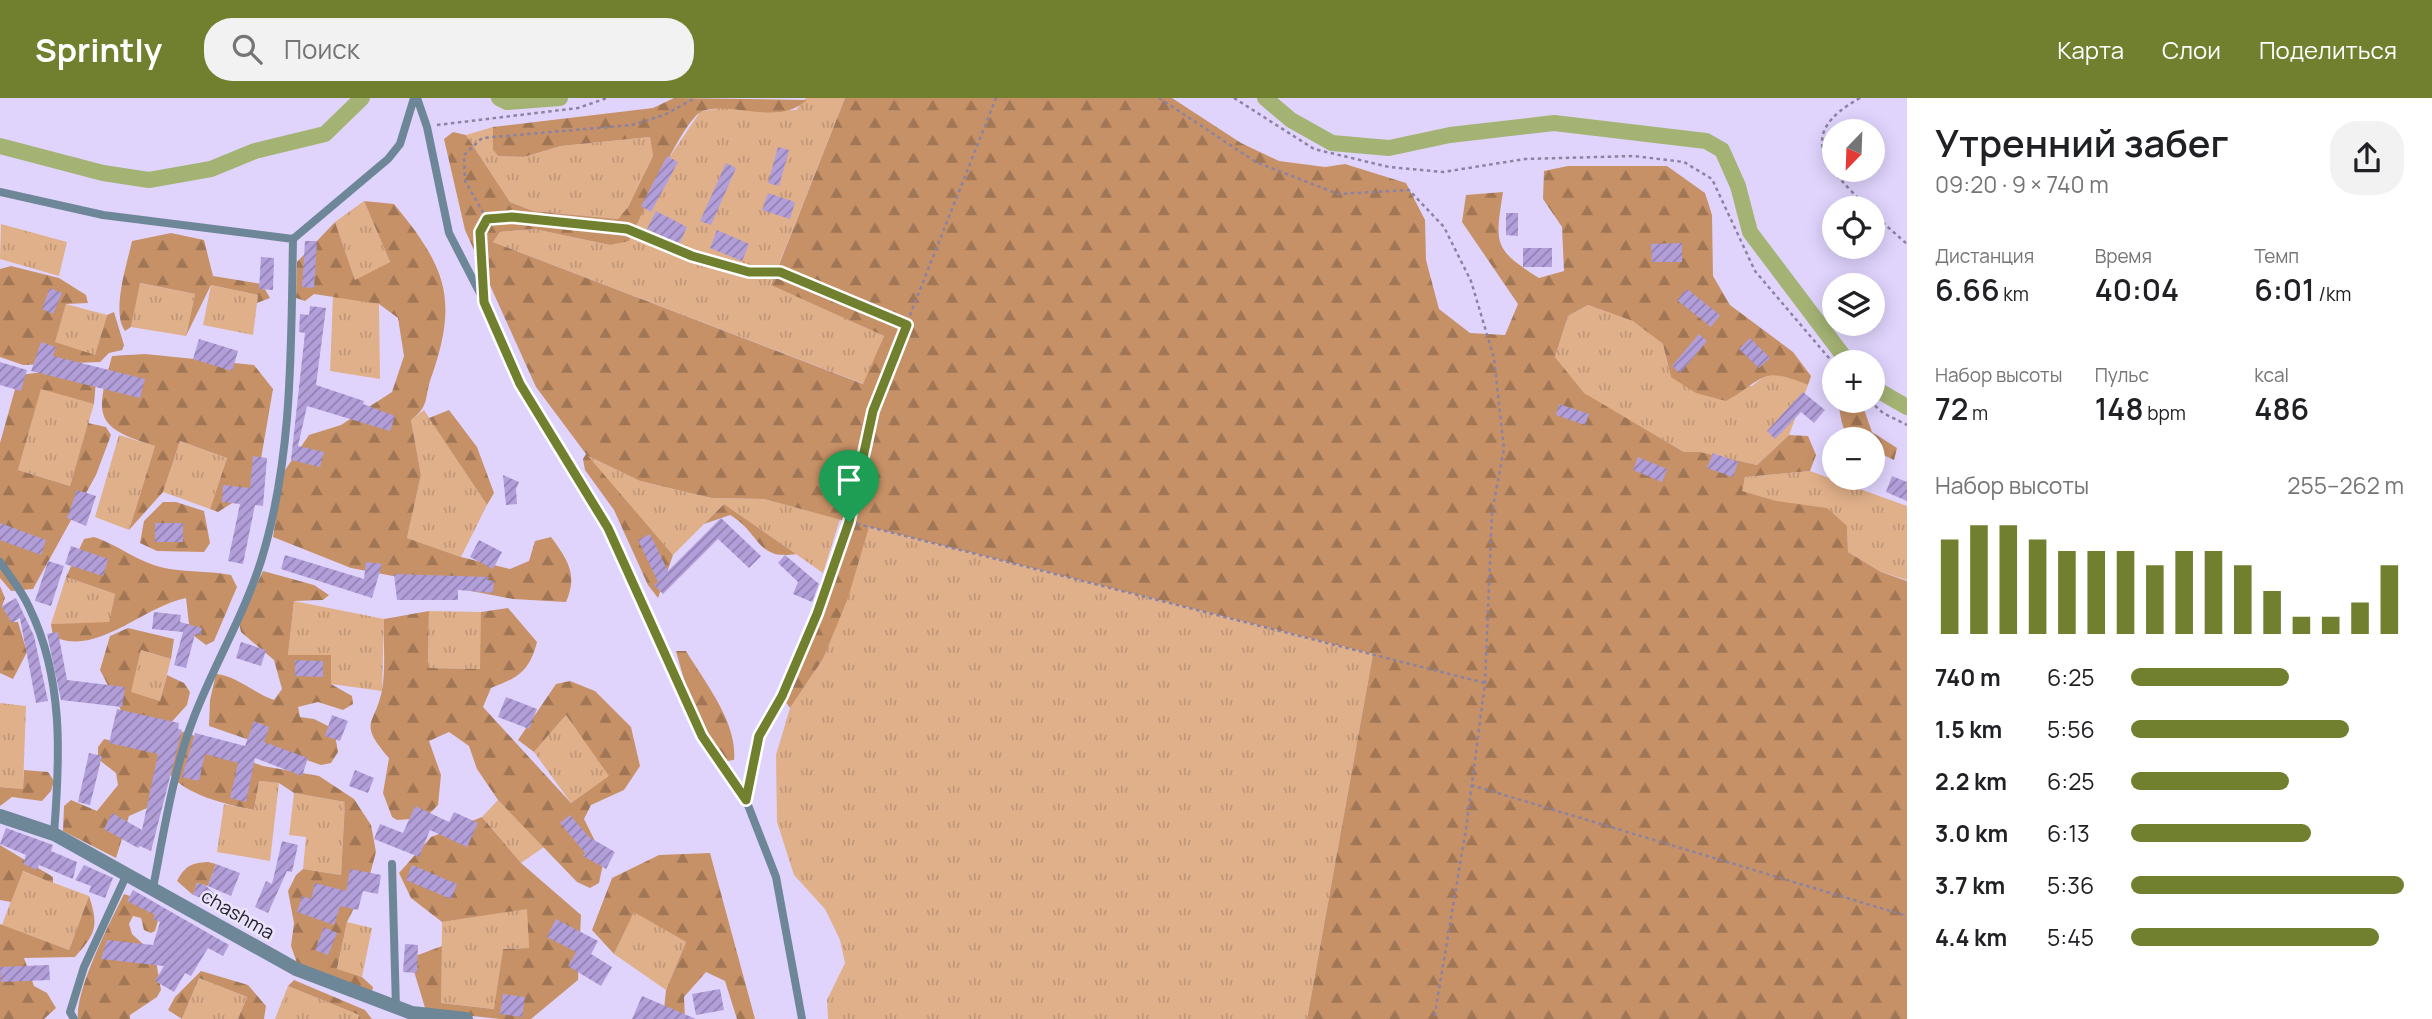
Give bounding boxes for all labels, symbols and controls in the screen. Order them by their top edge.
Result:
search box [204,18,694,81]
text: Sprintly [35,27,162,72]
icon: search [228,30,266,68]
text: Поиск [284,31,360,67]
text: Карта [2057,33,2124,66]
text: Слои [2162,33,2221,66]
text: Поделиться [2259,33,2397,66]
text: Утренний забег [1935,116,2229,168]
north arrow [1822,119,1885,182]
map controls [1822,119,1885,490]
button: share [2330,121,2404,195]
text: 09:20 · 9 × 740 m [1935,168,2109,200]
button: locate [1822,196,1885,259]
text: Дистанция [1935,243,2034,269]
text: Время [2095,243,2152,269]
text: Темп [2254,243,2299,269]
text: 6.66 [1935,269,2000,310]
text: 40:04 [2095,269,2179,310]
text: 6:01 [2254,269,2315,310]
button: layers [1822,273,1885,336]
text: km [2000,281,2029,307]
text: /km [2315,281,2351,307]
button: + [1822,350,1885,413]
text: Набор высоты [1935,362,2062,388]
text: Пульс [2095,362,2149,388]
text: kcal [2254,362,2289,388]
text: 72 [1935,388,1968,429]
text: 148 [2095,388,2143,429]
text: 486 [2254,388,2309,429]
text: m [1968,400,1988,426]
text: bpm [2143,400,2186,426]
button: − [1822,427,1885,490]
pin [819,450,879,522]
icon: arrive [830,461,868,499]
text: Набор высоты [1935,469,2089,501]
text: 255–262 m [2287,469,2404,501]
text: 740 m [1935,661,2001,693]
text: 6:25 [2047,661,2095,693]
text: 1.5 km [1935,713,2002,745]
text: 5:56 [2047,713,2095,745]
text: 2.2 km [1935,765,2007,797]
text: 6:25 [2047,765,2095,797]
text: 3.0 km [1935,817,2008,849]
text: 6:13 [2047,817,2090,849]
text: 3.7 km [1935,869,2005,901]
text: 5:36 [2047,869,2094,901]
street label: сhashma [197,883,279,945]
text: 4.4 km [1935,921,2007,953]
text: 5:45 [2047,921,2094,953]

